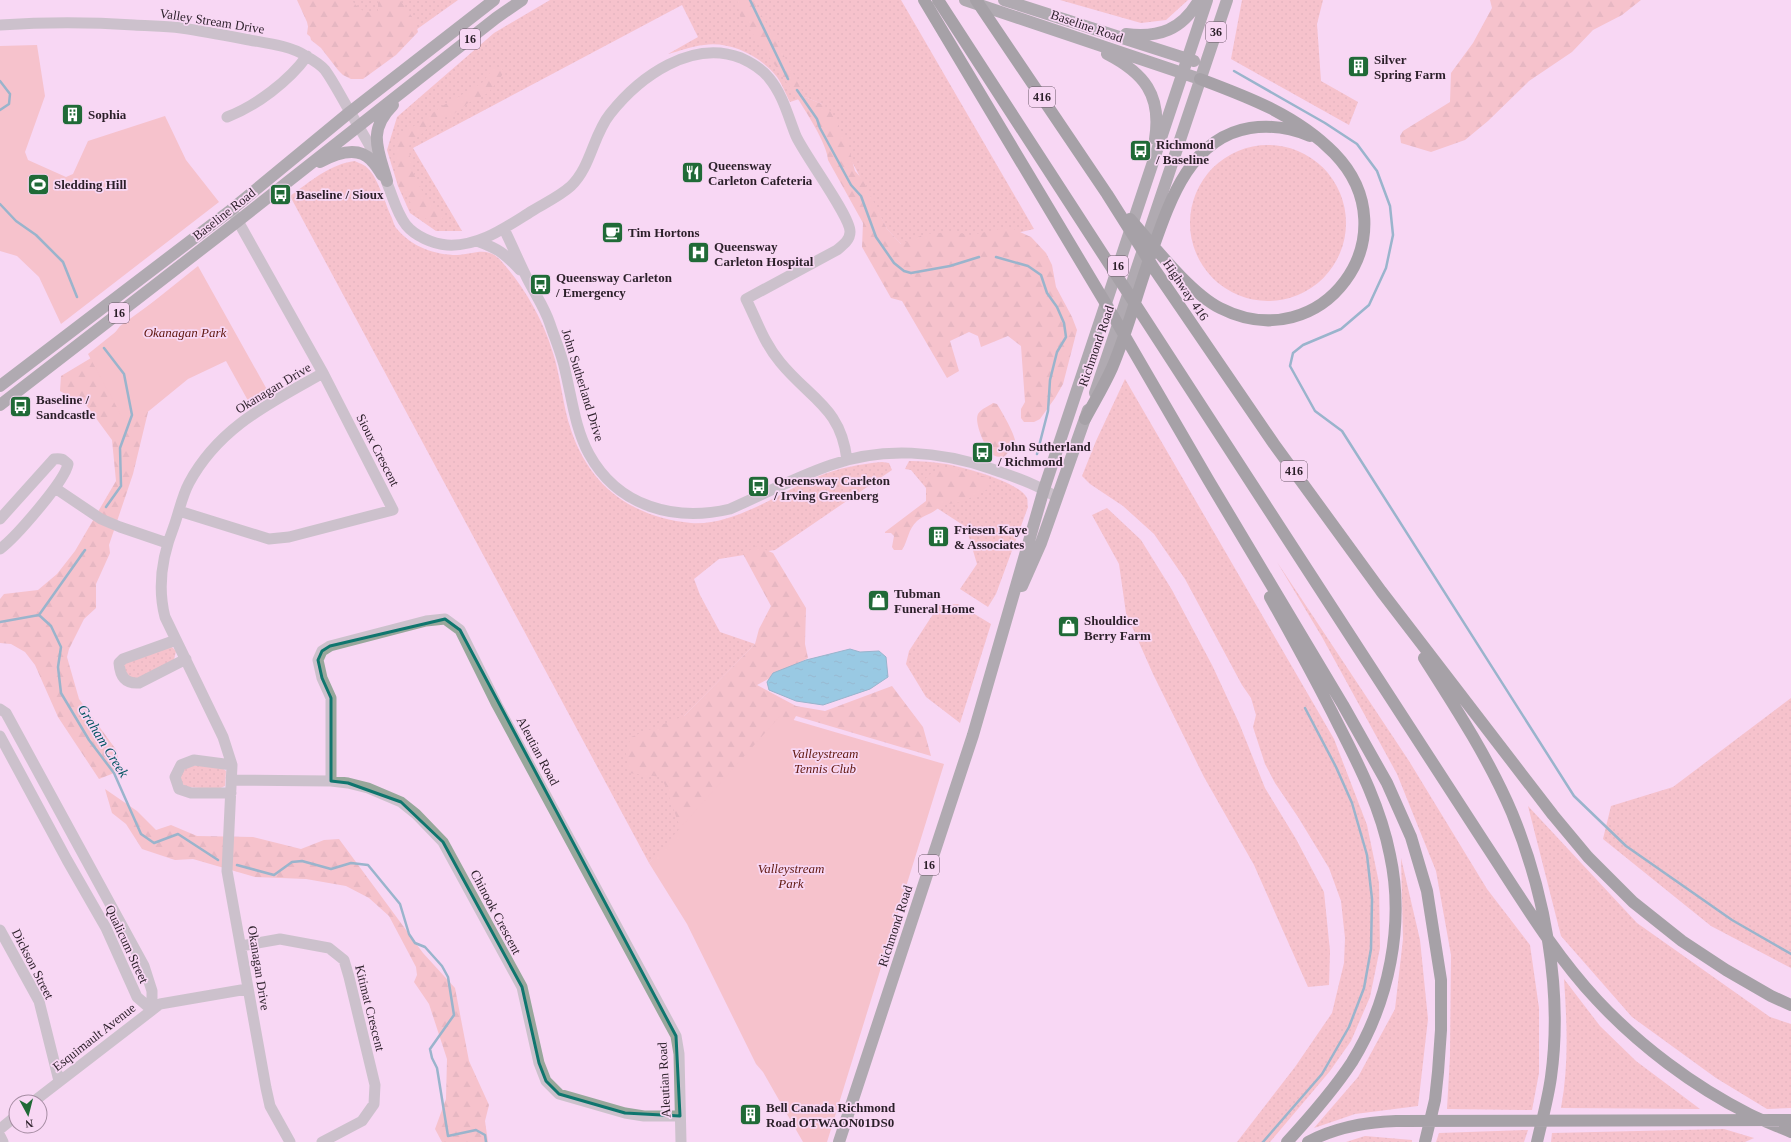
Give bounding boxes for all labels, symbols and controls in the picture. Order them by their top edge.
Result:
street label: Valley Stream Drive [158,5,266,37]
street label: Baseline Road [1049,7,1126,46]
road number: 36 [1206,22,1226,42]
road number: 16 [460,29,480,49]
place label: Silver Spring Farm [1374,52,1446,82]
building icon: Silver Spring Farm [1346,53,1372,79]
road number: 416 [1029,87,1055,107]
building icon: Sophia [60,101,86,127]
place label: Sophia [88,107,127,122]
place label: Richmond / Baseline [1155,137,1215,167]
bus stop icon: Richmond / Baseline [1127,138,1153,164]
place label: Queensway Carleton Cafeteria [708,158,813,188]
restaurant icon: Queensway Carleton Cafeteria [680,159,706,185]
sports icon: Sledding Hill [26,171,52,197]
place label: Sledding Hill [54,177,127,192]
bus stop icon: Baseline / Sioux [268,181,294,207]
street label: Baseline Road [190,185,259,243]
place label: Baseline / Sioux [296,187,384,202]
cafe icon: Tim Hortons [599,219,625,245]
place label: Tim Hortons [628,225,700,240]
place label: Queensway Carleton Hospital [714,239,814,269]
hospital icon: Queensway Carleton Hospital [686,240,712,266]
road number: 16 [1108,256,1128,276]
street label: Highway 416 [1160,257,1212,324]
place label: Queensway Carleton / Emergency [555,270,673,300]
bus stop icon: Queensway Carleton / Emergency [527,271,553,297]
road number: 16 [109,303,129,323]
street label: Richmond Road [1075,303,1117,389]
park label: Okanagan Park [144,325,227,340]
street label: John Sutherland Drive [559,327,607,443]
street label: Okanagan Drive [232,359,314,416]
place label: Baseline / Sandcastle [36,392,95,422]
bus stop icon: Baseline / Sandcastle [8,393,34,419]
street label: Sioux Crescent [353,411,403,489]
place label: John Sutherland / Richmond [997,439,1092,469]
bus stop icon: John Sutherland / Richmond [970,440,996,466]
road number: 416 [1281,461,1307,481]
place label: Queensway Carleton / Irving Greenberg [773,473,891,503]
bus stop icon: Queensway Carleton / Irving Greenberg [745,474,771,500]
place label: Friesen Kaye & Associates [954,522,1028,552]
building icon: Friesen Kaye & Associates [925,523,951,549]
place label: Tubman Funeral Home [894,586,975,616]
shop icon: Tubman Funeral Home [865,587,891,613]
place label: Shouldice Berry Farm [1084,613,1151,643]
shop icon: Shouldice Berry Farm [1055,614,1081,640]
water label: Graham Creek [75,702,132,781]
street label: Aleutian Road [514,714,563,788]
park label: Valleystream Tennis Club [792,746,858,776]
road number: 16 [919,855,939,875]
park label: Valleystream Park [758,861,824,891]
street label: Chinook Crescent [467,867,525,957]
street label: Richmond Road [875,883,915,969]
street label: Qualicum Street [102,902,152,986]
street label: Okanagan Drive [245,925,273,1012]
street label: Dickson Street [9,926,57,1002]
street label: Kitimat Crescent [352,963,388,1053]
street label: Esquimault Avenue [50,1000,139,1074]
street label: Aleutian Road [655,1041,673,1118]
north arrow [8,1094,48,1134]
place label: Bell Canada Richmond Road OTWAON01DS0 [766,1100,896,1130]
building icon: Bell Canada Richmond Road OTWAON01DS0 [737,1101,763,1127]
text: N [24,1117,34,1130]

